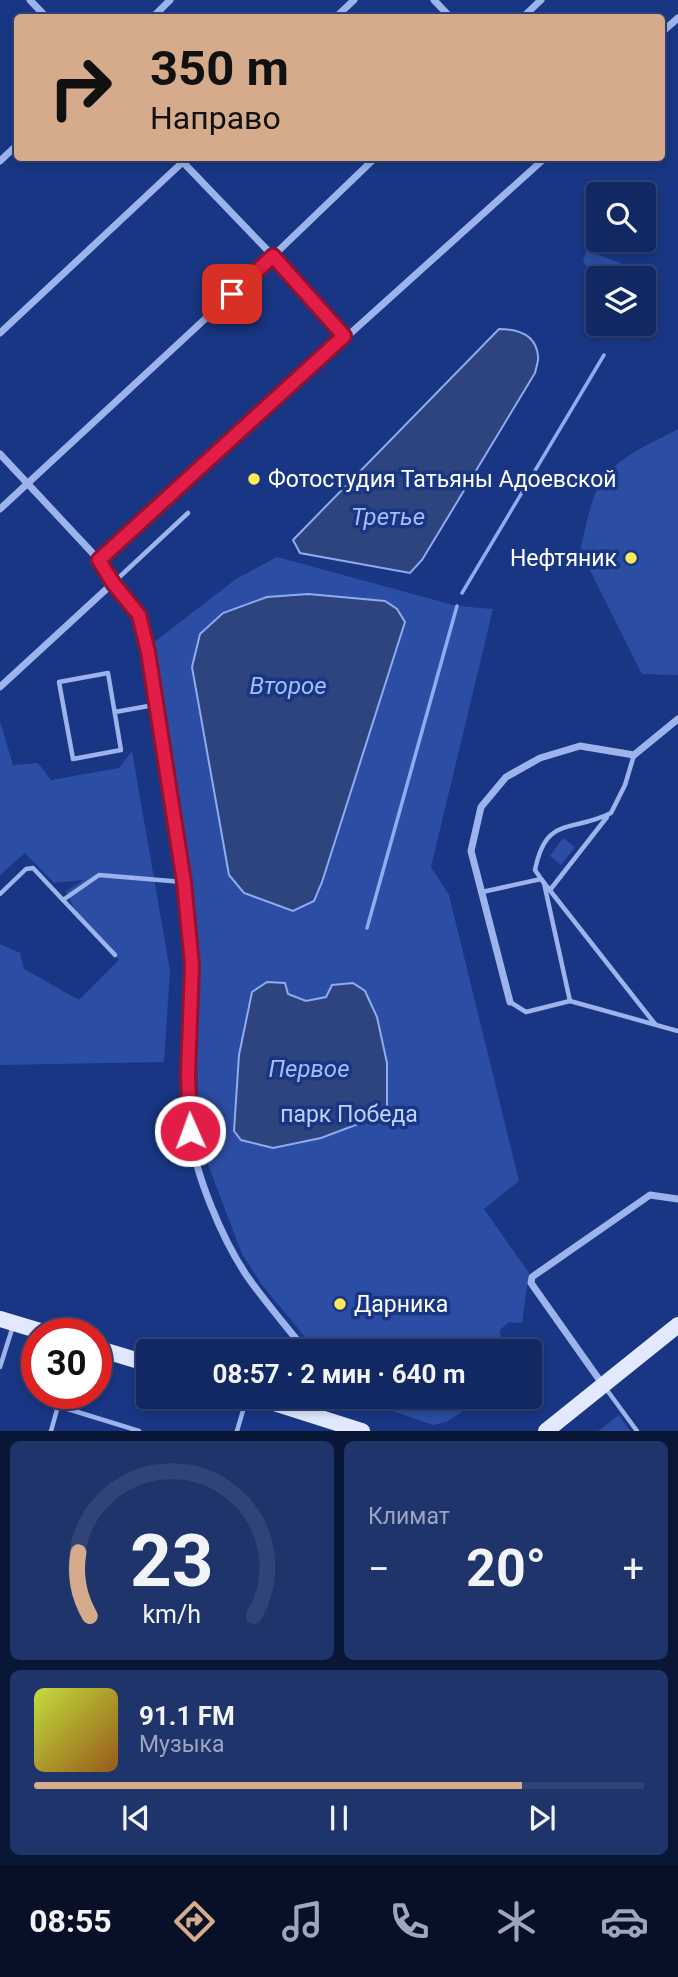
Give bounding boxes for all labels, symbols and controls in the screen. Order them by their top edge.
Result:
text: 350 m [150,40,289,97]
icon: right [35,42,126,133]
text: Направо [150,99,281,137]
map controls [586,182,656,336]
button: search [586,182,656,252]
pin [202,264,262,324]
button: layers [586,266,656,336]
icon: arrive [213,275,251,313]
place label: Фотостудия Татьяны Адоевской [268,466,617,493]
marker: Фотостудия Татьяны Адоевской [246,471,262,487]
water label: Третье [351,503,425,531]
place label: Нефтяник [510,545,618,572]
marker: Нефтяник [623,550,639,566]
water label: Второе [249,672,327,700]
water label: Первое [269,1055,349,1083]
position arrow [153,1094,227,1168]
park label: парк Победa [280,1101,418,1128]
place label: Дарника [354,1291,448,1318]
marker: Дарника [332,1296,348,1312]
speed limit sign: 30 [21,1318,112,1409]
text: 08:57 · 2 мин · 640 m [213,1359,465,1389]
text: Климат [368,1503,450,1530]
text: 23 [130,1519,214,1605]
text: 20° [466,1538,546,1599]
text: − [368,1547,390,1591]
text: + [622,1547,644,1591]
text: km/h [143,1600,201,1629]
text: 91.1 FM [139,1701,235,1731]
text: Музыка [139,1731,224,1758]
icon: previous [117,1799,155,1837]
icon: pause [320,1799,358,1837]
icon: next [523,1799,561,1837]
icon: directions [170,1897,219,1946]
icon: music [278,1897,327,1946]
icon: phone [385,1897,434,1946]
icon: climate [492,1897,541,1946]
icon: car [600,1897,649,1946]
text: 08:55 [29,1902,112,1940]

